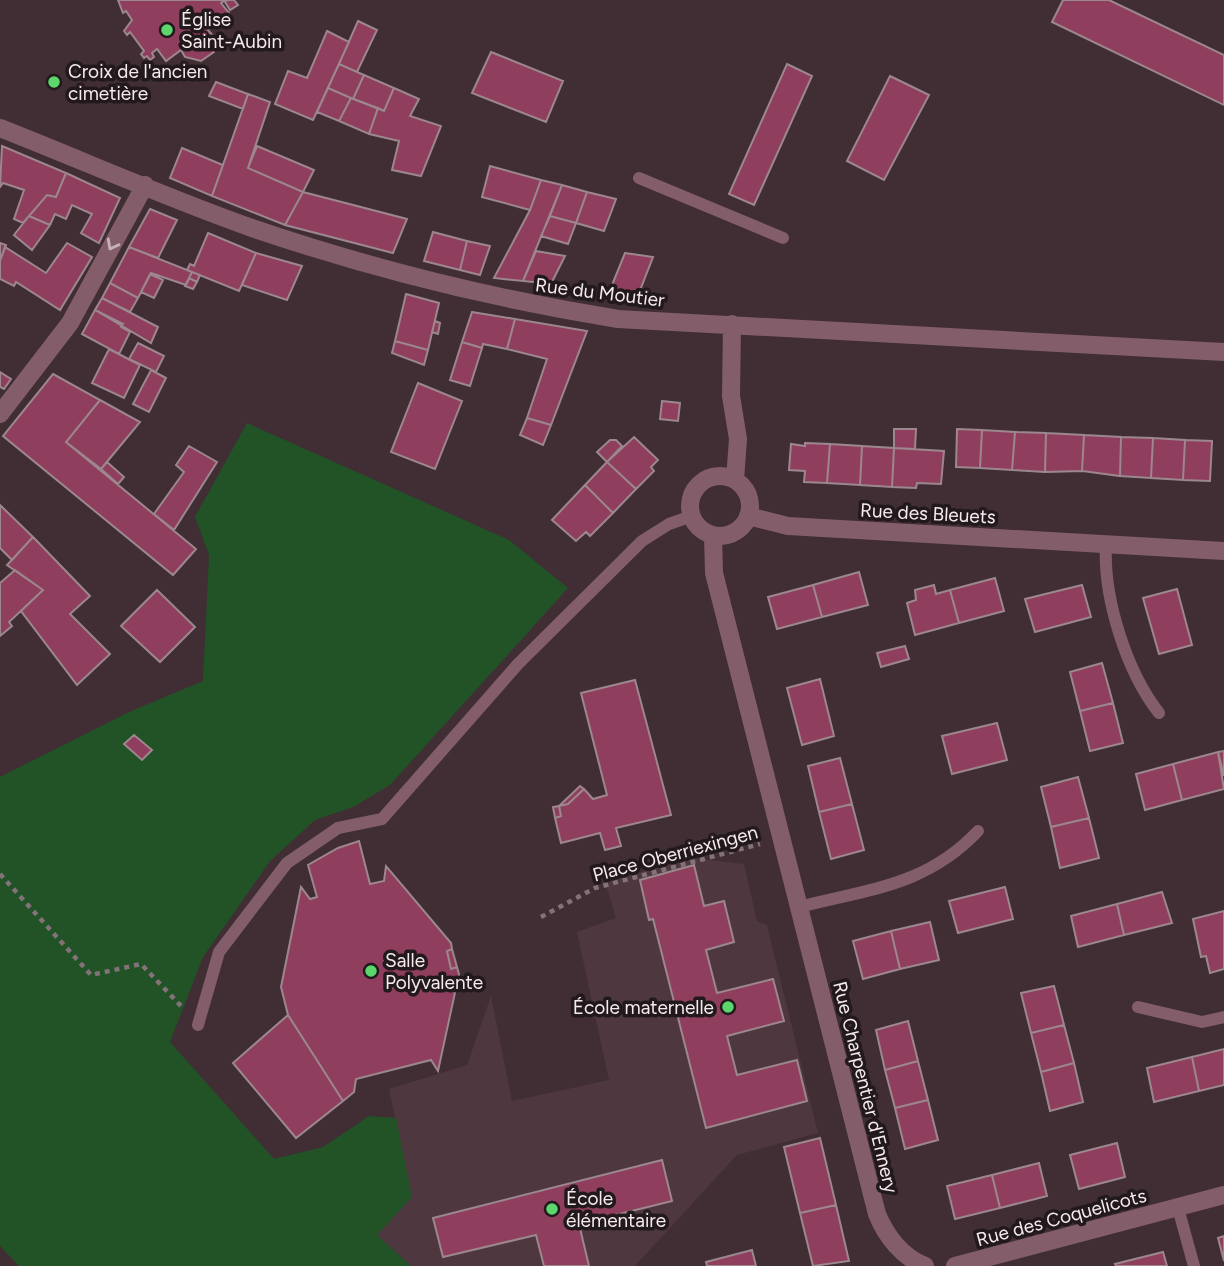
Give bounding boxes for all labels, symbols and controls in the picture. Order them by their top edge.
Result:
place label: Église Saint-Aubin [181,8,282,53]
marker: Église Saint-Aubin [159,22,175,38]
place label: Croix de l'ancien cimetière [68,60,207,105]
marker: Croix de l'ancien cimetière [46,74,62,90]
one-way arrow [107,237,121,250]
street label: Rue du Moutier [534,273,666,312]
street label: Rue des Bleuets [860,498,997,529]
street label: Place Oberriexingen [590,820,760,887]
place label: Salle Polyvalente [385,949,483,994]
marker: Salle Polyvalente [363,963,379,979]
street label: Rue Charpentier d'Ennery [828,979,903,1195]
place label: École maternelle [573,996,714,1019]
marker: École maternelle [720,999,736,1015]
street label: Rue des Coquelicots [974,1184,1149,1251]
place label: École élémentaire [566,1187,666,1232]
marker: École élémentaire [544,1201,560,1217]

